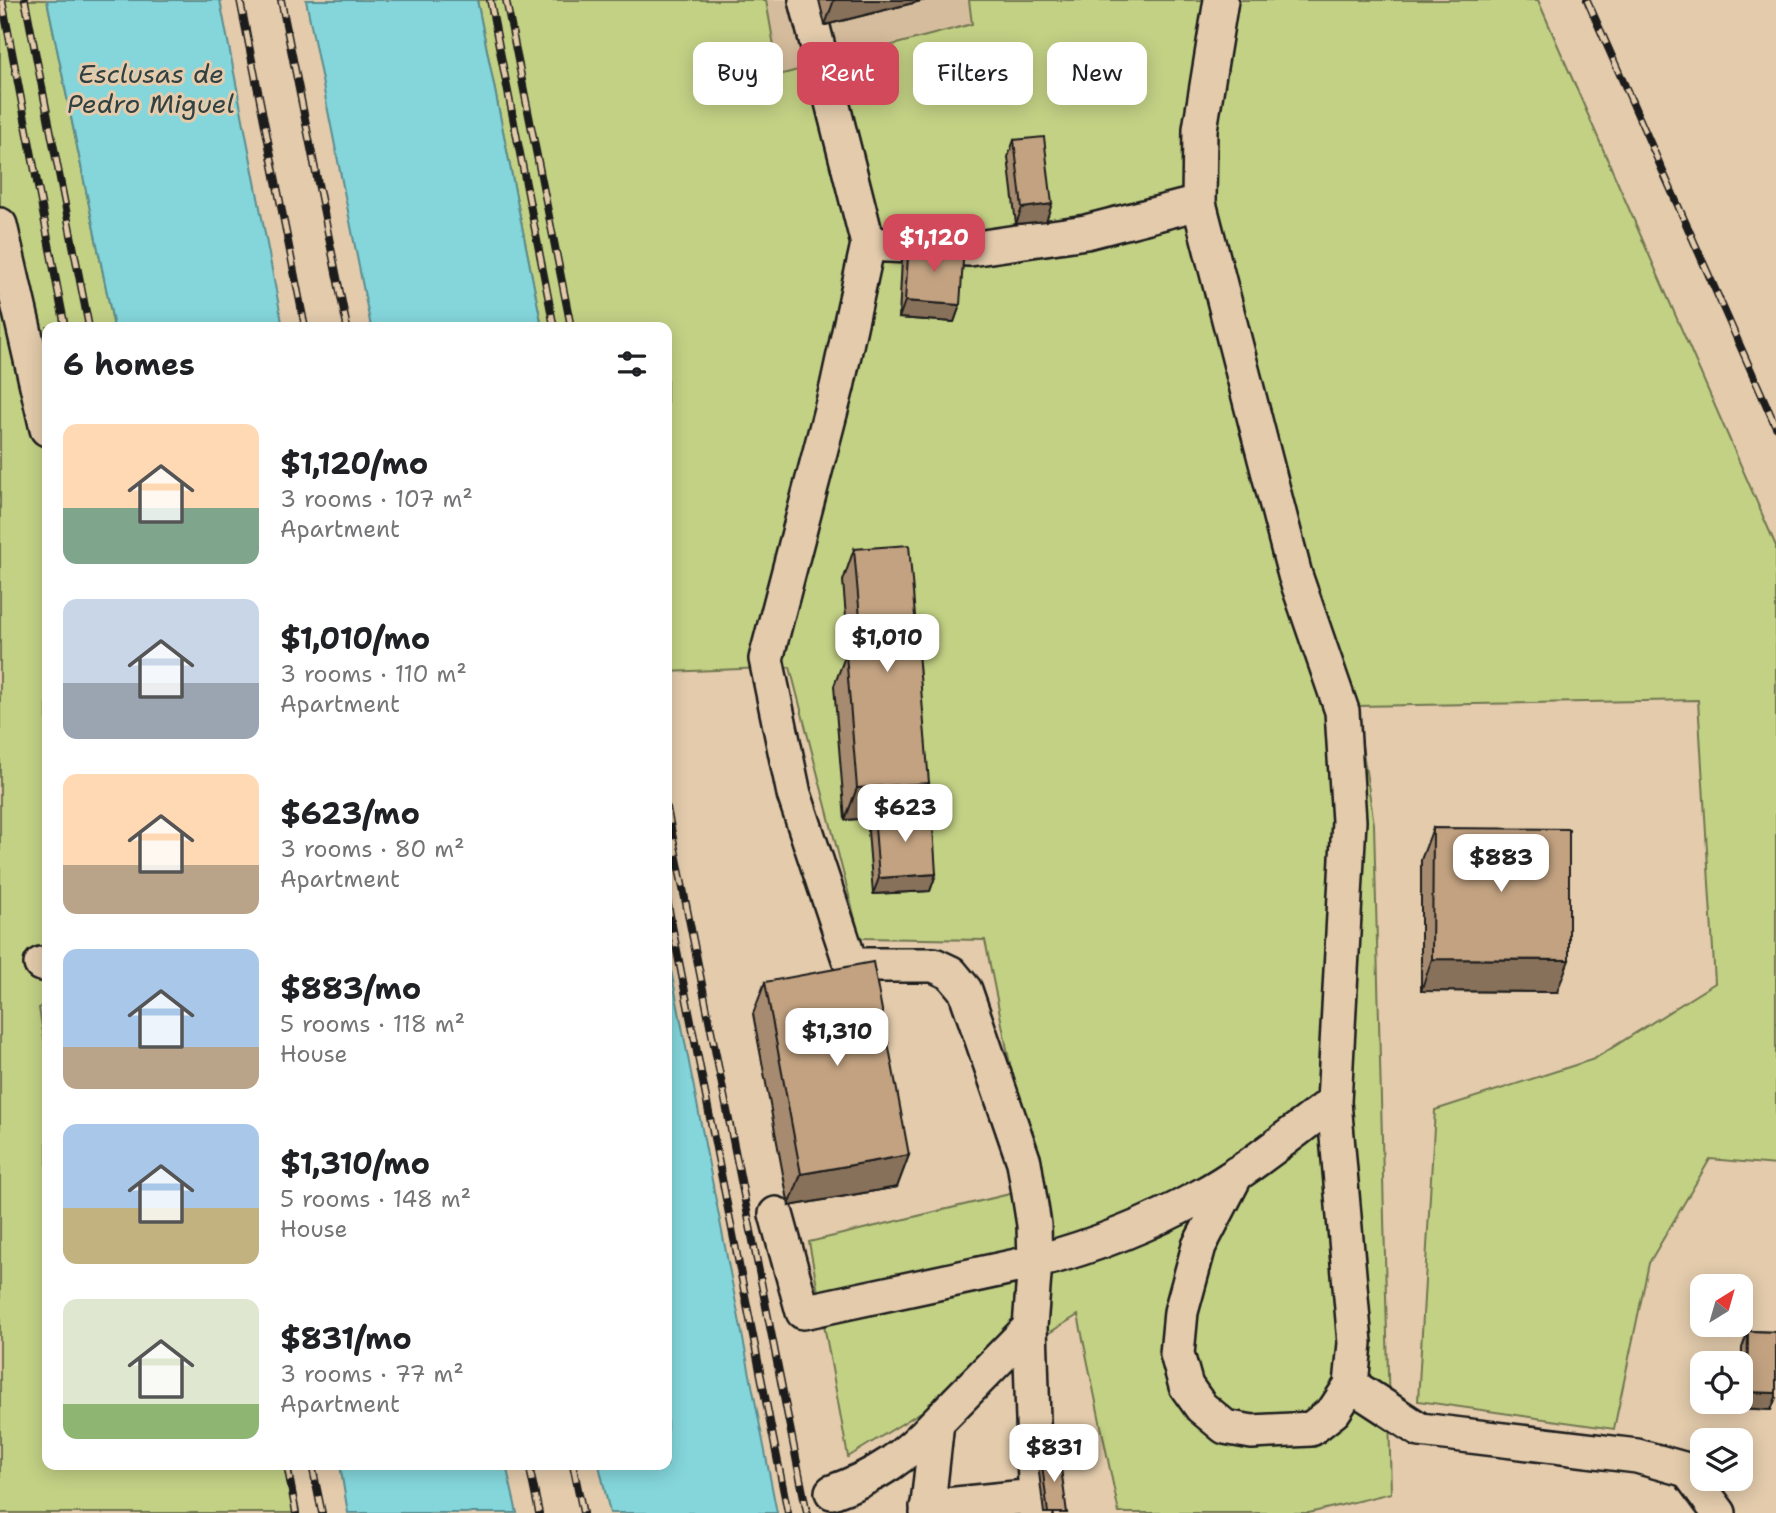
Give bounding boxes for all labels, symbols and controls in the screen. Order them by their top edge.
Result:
chip: Buy [693,42,783,105]
chip: Rent [797,42,899,105]
chip: Filters [913,42,1033,105]
chip: New [1047,42,1147,105]
water label: Esclusas de Pedro Miguel [67,56,235,121]
pin: $1,120 [877,215,991,274]
text: $1,120 [899,222,969,252]
text: 6 homes [63,344,195,385]
icon: filters [613,345,651,383]
text: $1,120/mo [280,443,428,484]
icon: home [119,452,203,536]
text: 3 rooms · 107 m² [280,484,473,514]
text: Apartment [280,514,400,544]
pin: $1,010 [830,614,944,674]
text: $1,010/mo [280,618,430,659]
text: $1,010 [851,622,923,652]
icon: home [119,627,203,711]
text: 3 rooms · 110 m² [280,659,467,689]
text: Apartment [280,689,400,719]
pin: $623 [864,784,946,844]
text: $623 [873,792,937,822]
text: $623/mo [280,793,420,834]
icon: home [119,802,203,886]
text: 3 rooms · 80 m² [280,834,465,864]
pin: $883 [1460,834,1542,894]
text: $883 [1469,842,1533,872]
text: Apartment [280,864,400,894]
text: $883/mo [280,968,421,1009]
icon: home [119,977,203,1061]
text: 5 rooms · 118 m² [280,1009,465,1039]
pin: $1,310 [780,1009,894,1068]
text: $1,310 [801,1016,873,1046]
text: House [280,1039,348,1069]
text: $1,310/mo [280,1143,430,1184]
icon: home [119,1152,203,1236]
text: 5 rooms · 148 m² [280,1184,471,1214]
text: House [280,1214,348,1244]
north arrow [1690,1274,1754,1337]
map controls [1690,1274,1753,1491]
text: $831/mo [280,1318,412,1359]
icon: home [119,1327,203,1411]
button: locate [1690,1351,1753,1414]
text: 3 rooms · 77 m² [280,1359,464,1389]
text: Apartment [280,1389,400,1419]
pin: $831 [1013,1424,1095,1484]
button: layers [1690,1428,1753,1491]
text: $831 [1025,1432,1083,1462]

